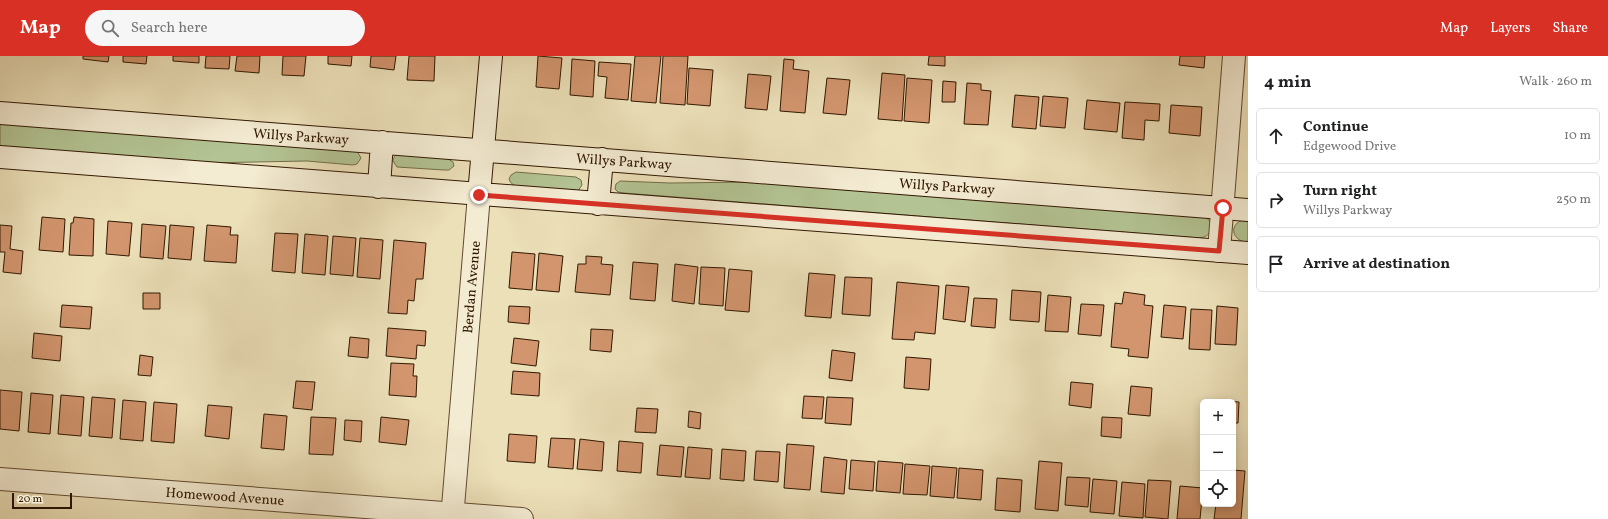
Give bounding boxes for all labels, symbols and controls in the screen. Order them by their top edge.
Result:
search box [85,10,365,46]
text: Map [20,15,61,41]
icon: search [99,17,121,39]
text: Search here [131,18,208,39]
text: Map [1440,19,1468,38]
text: Layers [1490,19,1530,38]
text: Share [1552,19,1588,38]
text: 4 min [1264,71,1311,94]
text: Walk · 260 m [1519,73,1592,91]
text: Continue [1303,117,1368,138]
street label: Willys Parkway [252,125,350,150]
icon: ahead [1265,125,1287,147]
text: 10 m [1564,127,1591,145]
text: Edgewood Drive [1303,138,1396,156]
street label: Willys Parkway [575,150,673,175]
street label: Willys Parkway [898,175,996,200]
text: Turn right [1303,181,1377,202]
route end [470,186,488,204]
icon: right [1265,189,1287,211]
text: 250 m [1556,191,1591,209]
route start [1214,199,1232,217]
text: Willys Parkway [1303,202,1392,220]
street label: Berdan Avenue [459,240,486,334]
icon: arrive [1265,253,1287,275]
text: Arrive at destination [1303,254,1450,275]
map controls [1200,399,1236,507]
button: + [1200,399,1236,435]
button: − [1200,435,1236,471]
button: locate [1200,471,1236,507]
street label: Homewood Avenue [165,484,285,511]
scale bar [12,491,72,510]
text: 20 m [18,492,42,507]

